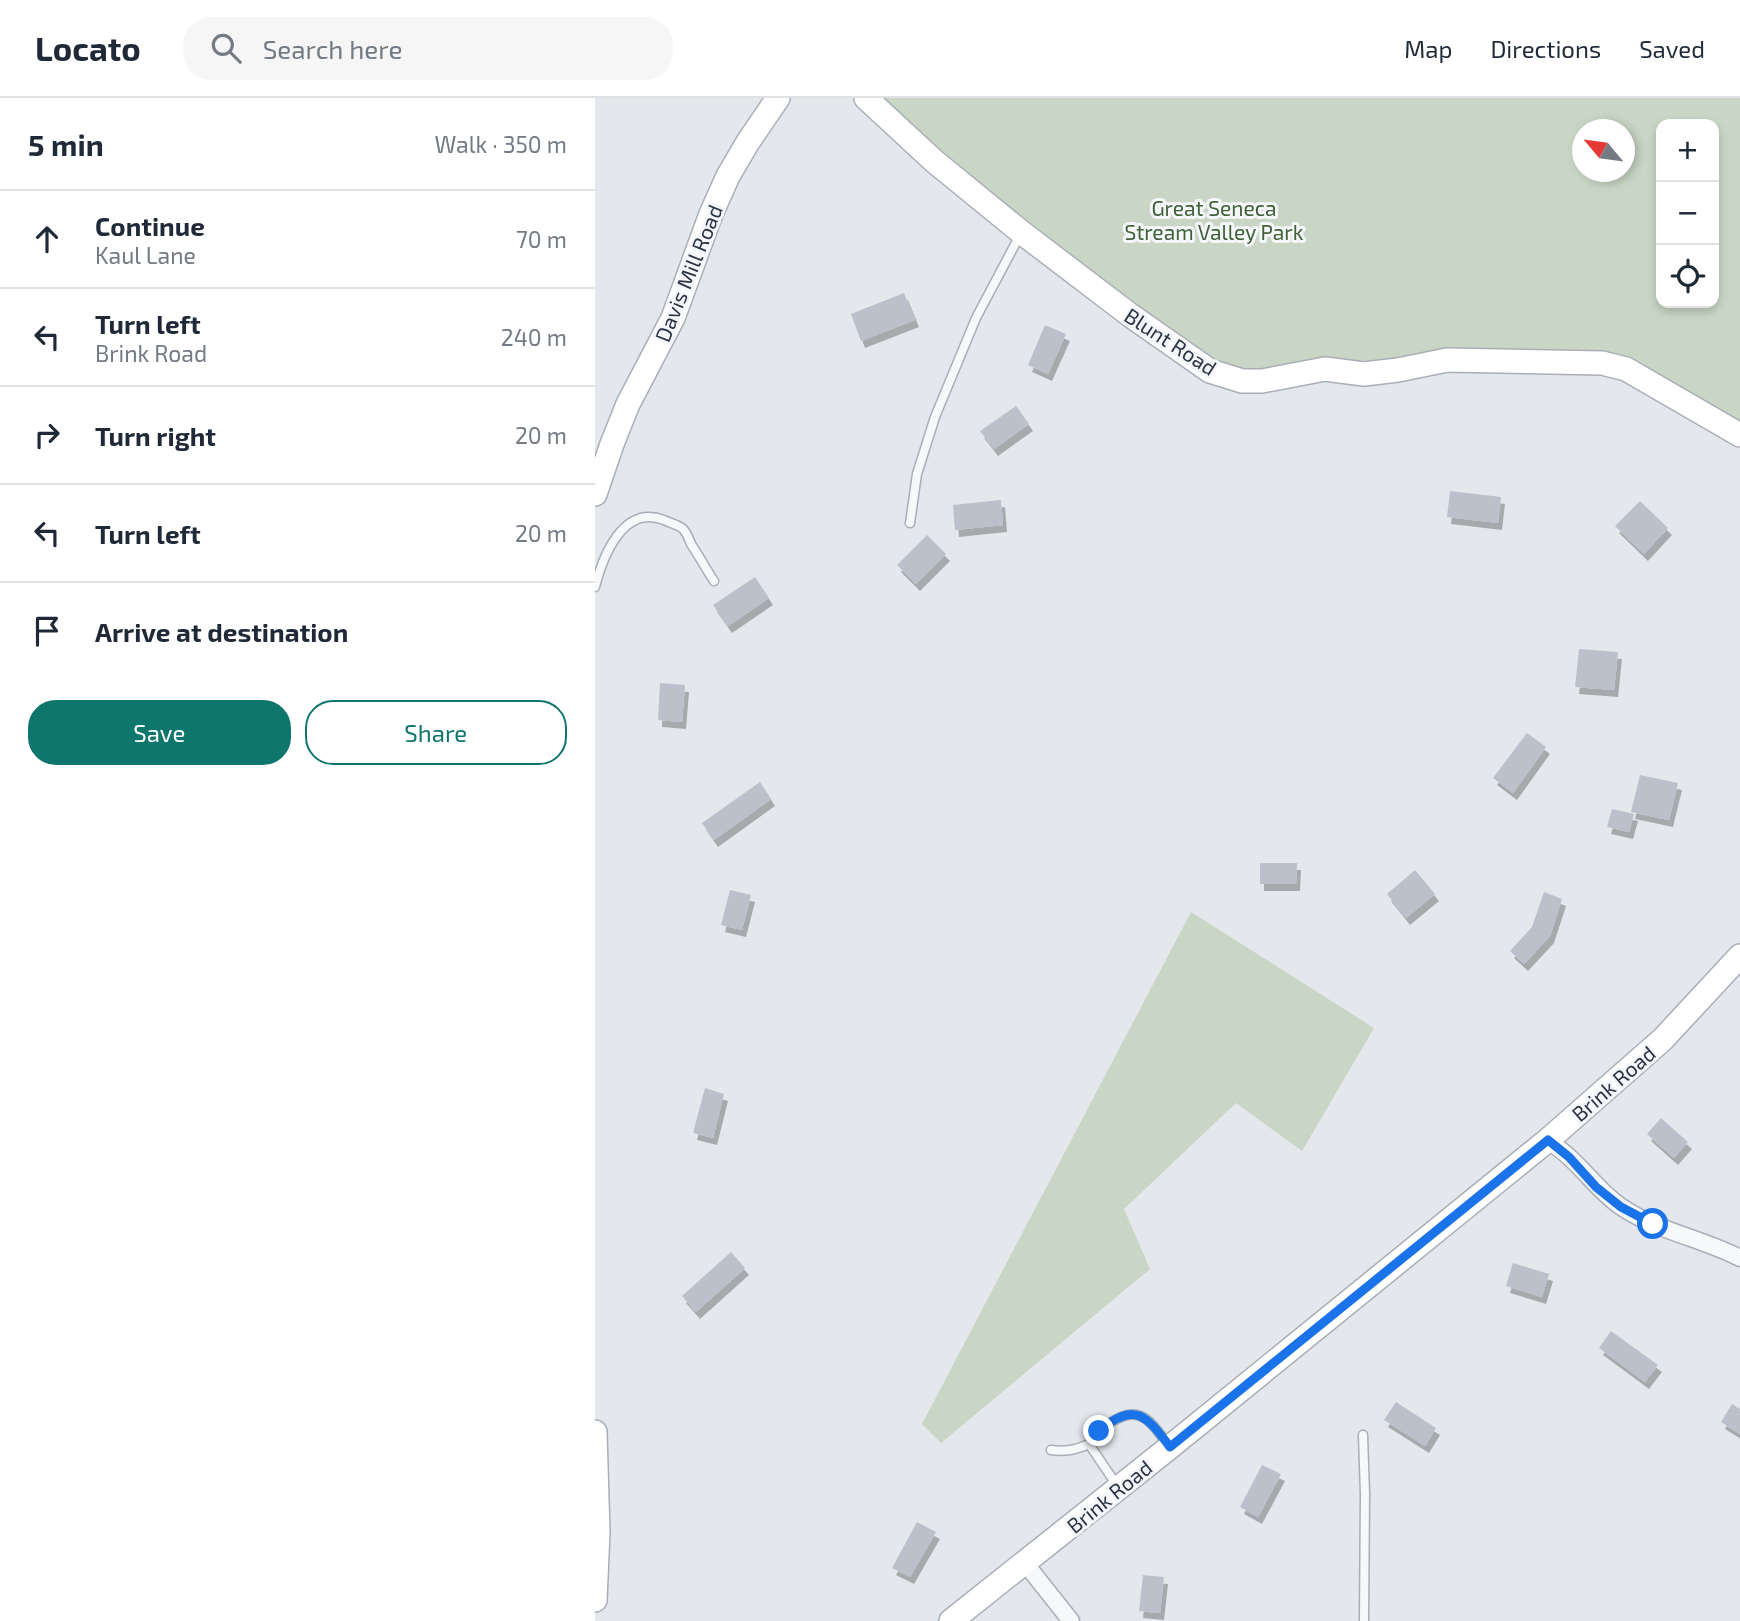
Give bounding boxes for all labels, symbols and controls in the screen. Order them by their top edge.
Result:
search box [183,17,673,80]
text: Locato [35,28,141,68]
icon: search [207,29,245,67]
text: Search here [263,33,402,64]
text: Map [1404,34,1452,63]
text: Directions [1490,34,1601,63]
text: Saved [1639,34,1705,63]
north arrow [1572,119,1635,182]
map controls [1656,119,1719,308]
button: + [1656,119,1719,182]
text: 5 min [28,126,104,162]
text: Walk · 350 m [435,130,567,158]
button: − [1656,182,1719,245]
park label: Great Seneca Stream Valley Park [1125,195,1304,244]
street label: Davis Mill Road [649,201,727,345]
text: Continue [95,210,205,241]
icon: ahead [28,220,66,258]
text: 70 m [516,225,567,253]
text: Kaul Lane [95,241,196,269]
button: locate [1656,245,1719,308]
street label: Blunt Road [1120,302,1222,380]
text: Turn left [95,308,201,339]
icon: left [28,318,66,356]
text: 240 m [501,323,567,351]
text: Brink Road [95,339,207,367]
icon: right [28,416,66,454]
text: Turn right [95,420,216,451]
text: 20 m [515,421,567,449]
icon: left [28,514,66,552]
text: Turn left [95,518,201,549]
text: 20 m [515,519,567,547]
icon: arrive [28,612,66,650]
text: Arrive at destination [95,616,348,647]
button: Save [28,700,291,765]
button: Share [305,700,567,765]
street label: Brink Road [1566,1040,1660,1126]
route start [1637,1208,1668,1239]
route end [1083,1415,1114,1446]
street label: Brink Road [1061,1454,1157,1538]

